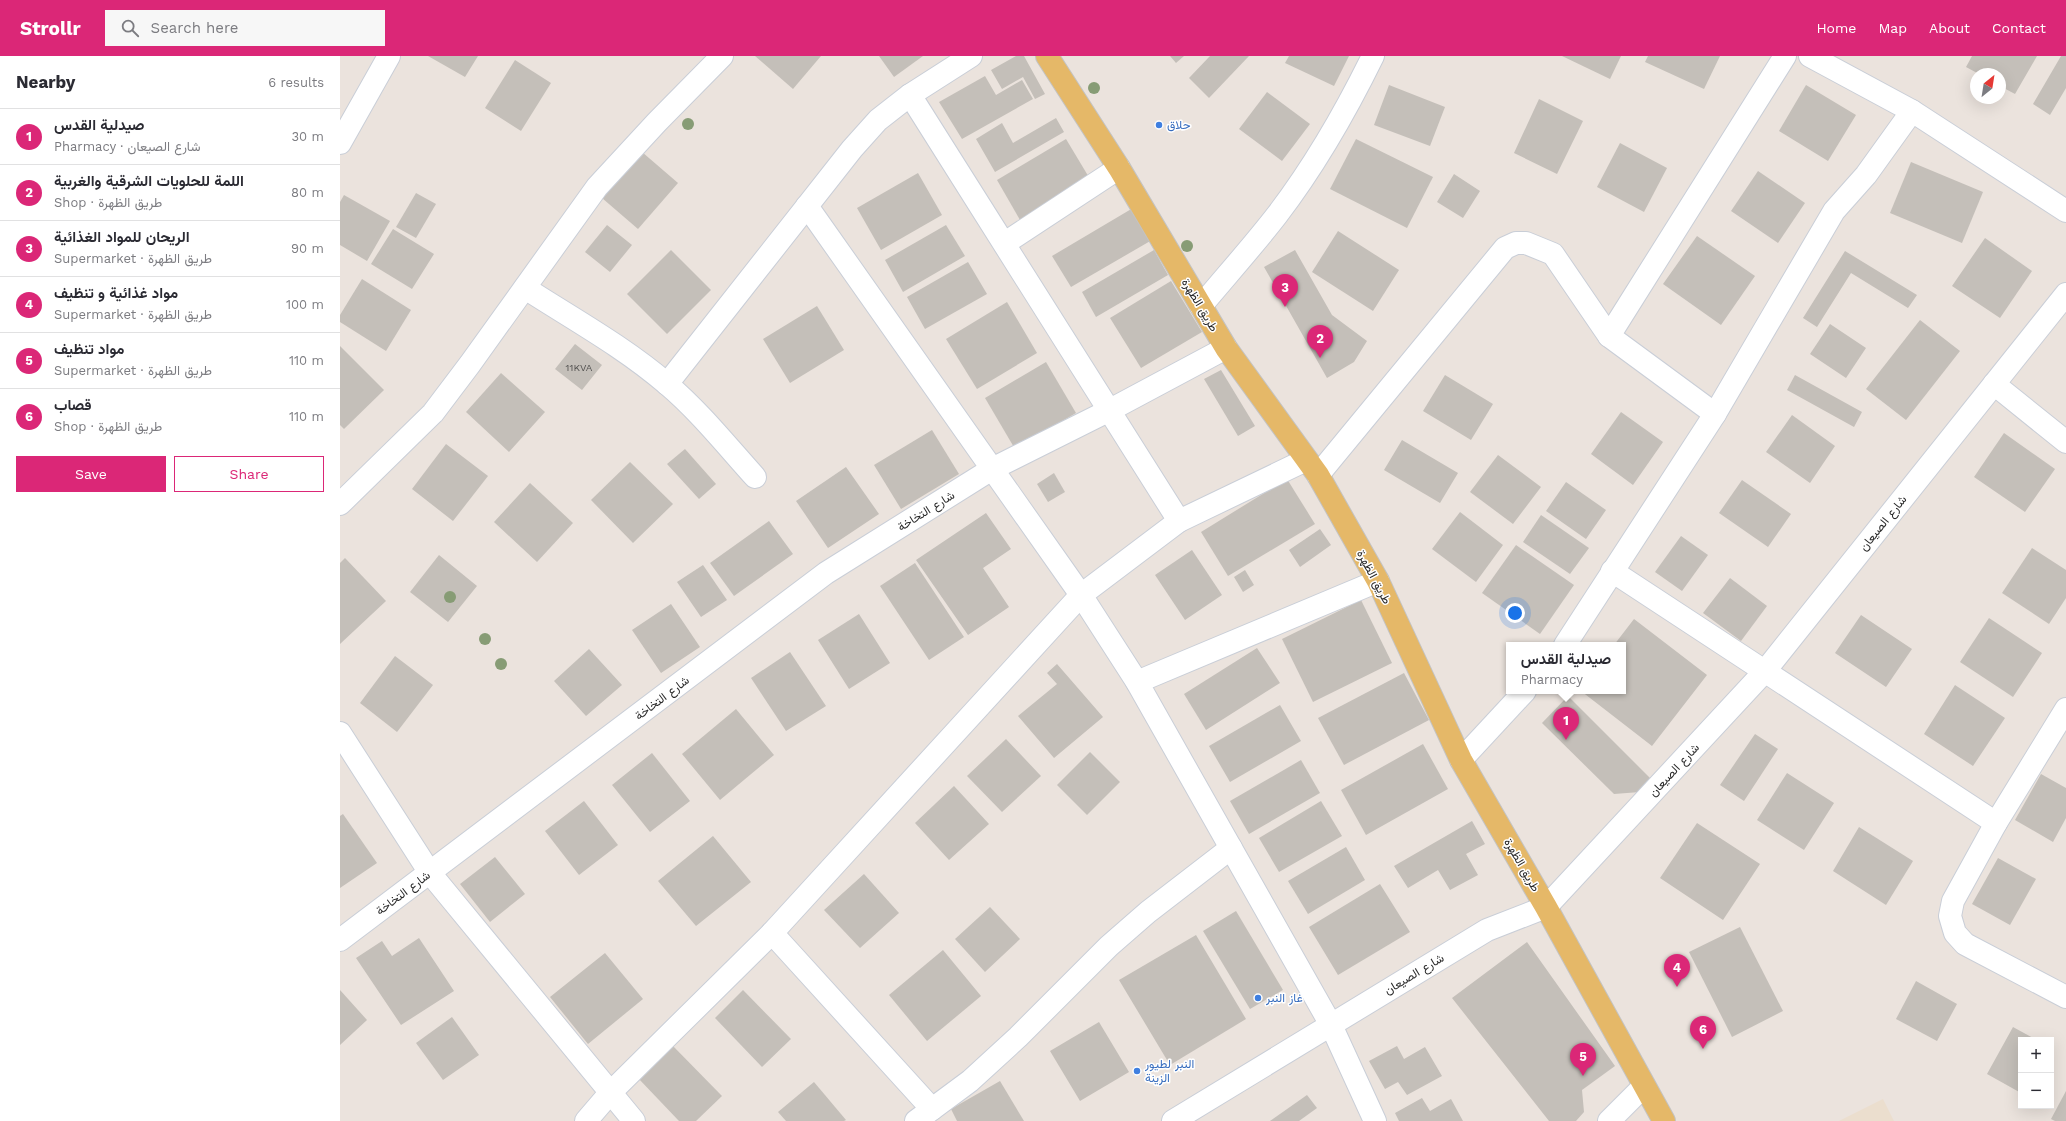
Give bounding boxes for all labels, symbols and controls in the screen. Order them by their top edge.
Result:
search box [105,10,385,46]
text: Strollr [20,17,81,40]
icon: search [119,17,141,39]
text: Search here [151,19,239,37]
text: Home [1816,20,1856,36]
text: Map [1878,20,1907,36]
text: About [1929,20,1970,36]
text: Contact [1992,20,2046,36]
north arrow [1970,68,2006,104]
text: Nearby [16,72,75,92]
text: 6 results [268,75,324,90]
text: صيدلية القدس [54,116,145,134]
place label: حلاق [1167,118,1191,132]
marker: حلاق [1154,120,1164,130]
text: 1 [26,129,32,144]
text: 30 m [292,129,324,144]
text: Pharmacy · شارع الصيعان [54,139,200,154]
text: اللمة للحلويات الشرقية والغربية [54,172,244,190]
text: 2 [25,185,33,200]
text: 80 m [291,185,324,200]
text: Shop · طريق الظهرة [54,195,162,210]
text: الريحان للمواد الغذائية [54,228,190,246]
text: 3 [25,241,33,256]
text: 90 m [291,241,324,256]
text: Supermarket · طريق الظهرة [54,251,212,266]
pin: 3 [1272,274,1298,307]
street label: طريق الظهرة [1178,276,1221,335]
text: مواد غذائية و تنظيف [54,284,178,302]
text: 4 [25,297,33,312]
text: 100 m [286,297,324,312]
text: Supermarket · طريق الظهرة [54,307,212,322]
pin: 2 [1307,325,1333,358]
text: مواد تنظيف [54,340,124,358]
text: 5 [25,353,33,368]
text: 110 m [289,353,324,368]
house number: 11KVA [566,362,593,373]
text: Supermarket · طريق الظهرة [54,363,212,378]
text: قصاب [54,396,91,414]
text: 6 [25,409,33,424]
text: 110 m [289,409,324,424]
text: Shop · طريق الظهرة [54,419,162,434]
button: Save [16,456,166,492]
button: Share [174,456,324,492]
street label: شارع التخاخة [895,488,958,536]
street label: شارع الصيعان [1856,492,1911,555]
street label: طريق الظهرة [1353,548,1394,607]
your location [1505,603,1525,623]
popup [1506,642,1626,694]
text: صيدلية القدس [1521,650,1611,668]
text: Pharmacy [1521,672,1583,687]
street label: شارع التخاخة [632,673,693,725]
pin: 1 [1553,707,1579,740]
street label: شارع الصيعان [1646,741,1704,801]
street label: طريق الظهرة [1500,836,1543,895]
street label: شارع التخاخة [373,868,434,920]
street label: شارع الصيعان [1382,951,1447,999]
pin: 4 [1664,954,1690,987]
place label: غاز النبر [1265,991,1303,1006]
marker: غاز النبر [1253,993,1263,1003]
pin: 6 [1690,1016,1716,1049]
map controls [2018,1037,2054,1109]
button: + [2018,1037,2054,1073]
pin: 5 [1570,1043,1596,1076]
place label: النبر لطيور الزينة [1144,1057,1194,1086]
marker: النبر لطيور الزينة [1132,1066,1142,1076]
button: − [2018,1073,2054,1109]

